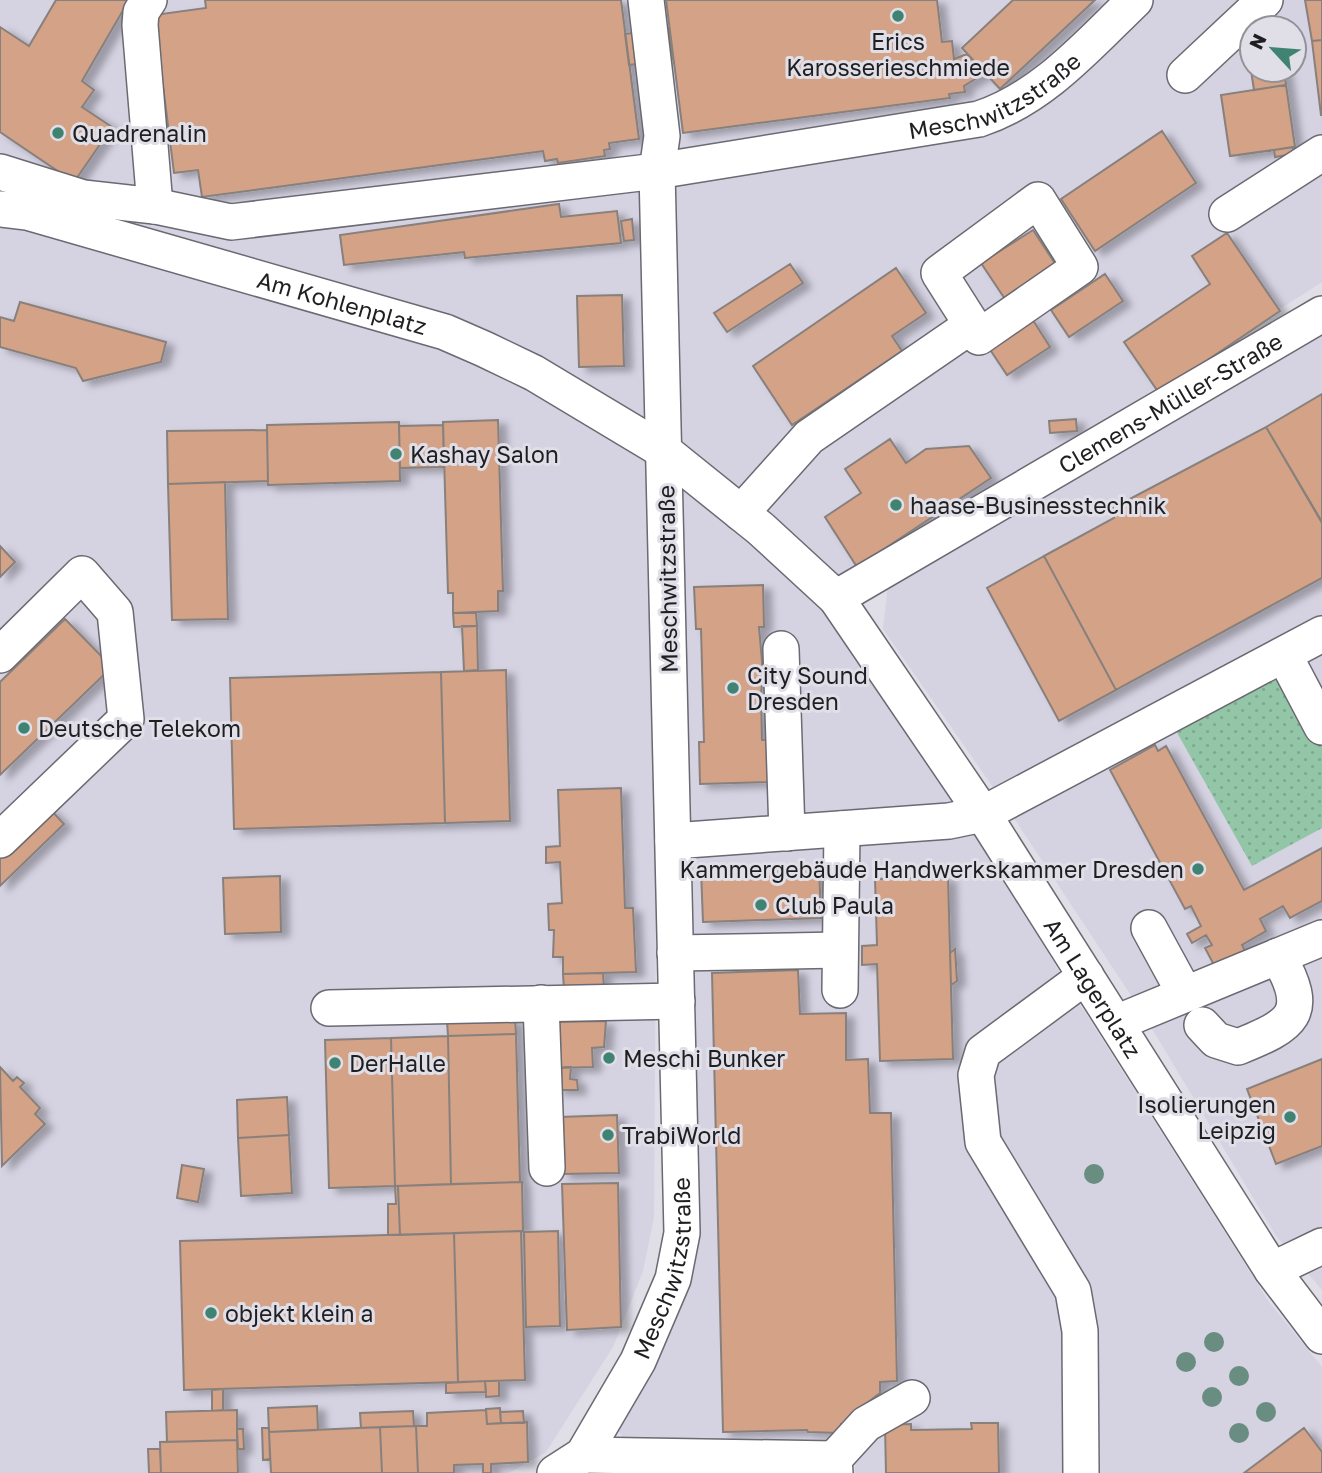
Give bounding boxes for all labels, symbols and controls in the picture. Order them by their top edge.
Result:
marker: Erics Karosserieschmiede [890,8,906,24]
north arrow [1238,14,1308,84]
place label: Erics Karosserieschmiede [786,27,1010,81]
text: N [1244,30,1271,53]
street label: Meschwitzstraße [906,46,1086,144]
place label: Quadrenalin [72,119,207,147]
marker: Quadrenalin [50,125,66,141]
street label: Am Kohlenplatz [254,265,430,340]
street label: Clemens-Müller-Straße [1053,326,1287,479]
place label: Kashay Salon [410,440,559,468]
marker: Kashay Salon [388,446,404,462]
street label: Meschwitzstraße [651,485,683,673]
place label: haase-Businesstechnik [910,491,1166,519]
marker: haase-Businesstechnik [888,497,904,513]
place label: City Sound Dresden [747,661,868,715]
marker: City Sound Dresden [725,680,741,696]
place label: Deutsche Telekom [38,714,241,742]
marker: Deutsche Telekom [16,720,32,736]
place label: Kammergebäude Handwerkskammer Dresden [680,855,1184,883]
marker: Kammergebäude Handwerkskammer Dresden [1190,861,1206,877]
place label: Club Paula [775,891,894,919]
marker: Club Paula [753,897,769,913]
street label: Am Lagerplatz [1038,913,1148,1063]
place label: Meschi Bunker [623,1044,785,1072]
place label: DerHalle [349,1049,446,1077]
marker: Meschi Bunker [601,1050,617,1066]
marker: DerHalle [327,1055,343,1071]
place label: Isolierungen Leipzig [1137,1090,1276,1144]
marker: Isolierungen Leipzig [1282,1109,1298,1125]
place label: TrabiWorld [622,1121,741,1149]
marker: TrabiWorld [600,1127,616,1143]
street label: Meschwitzstraße [627,1177,696,1363]
place label: objekt klein a [225,1299,373,1327]
marker: objekt klein a [203,1305,219,1321]

